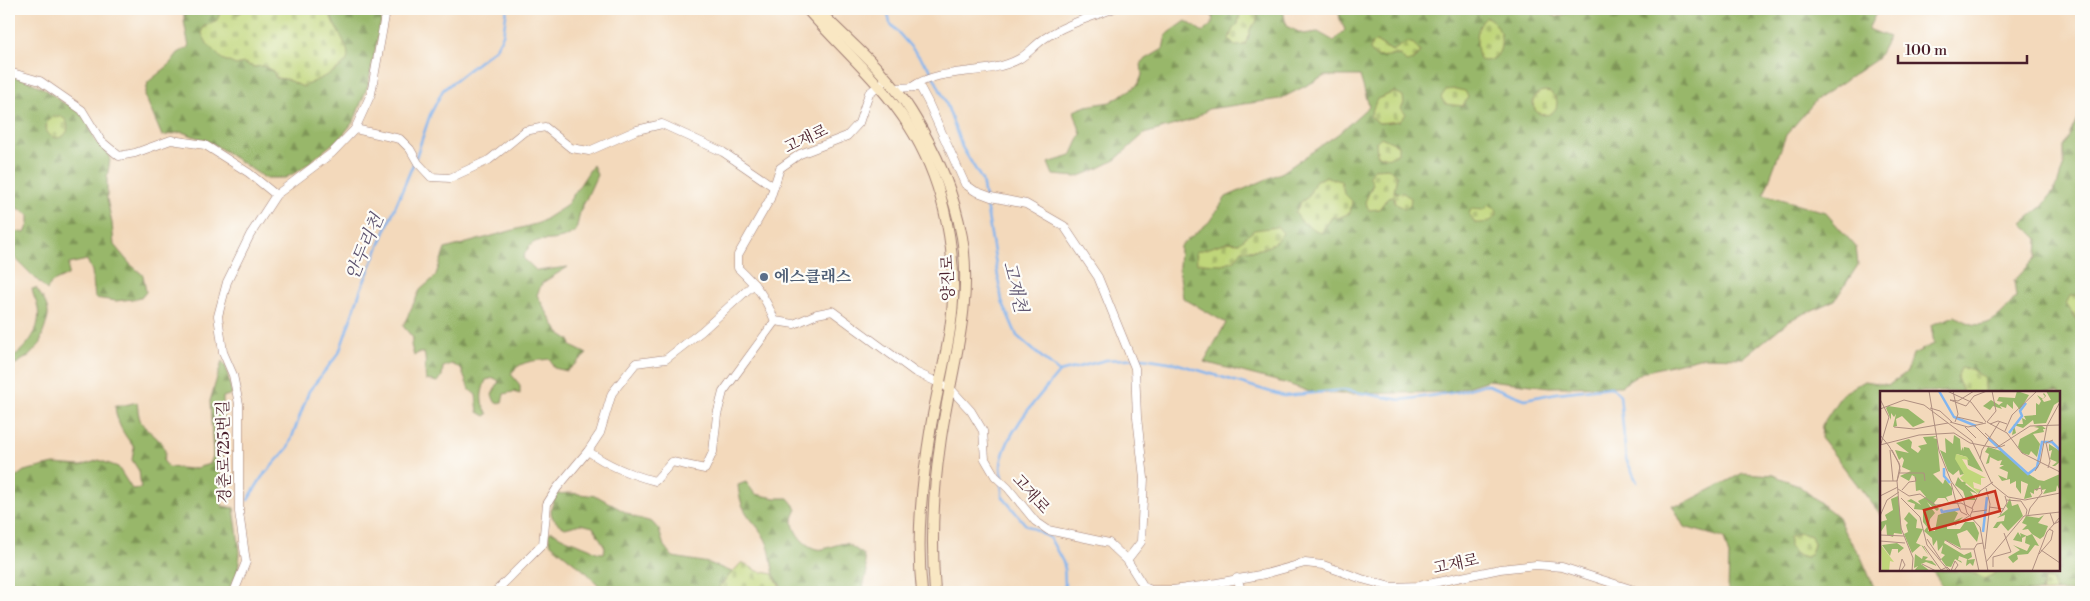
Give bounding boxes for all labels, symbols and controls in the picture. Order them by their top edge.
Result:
scale bar [1898,32,2026,64]
text: 100 m [1905,41,1947,60]
street label: 고재로 [781,120,832,158]
water label: 안두리천 [341,209,390,284]
street label: 양진로 [937,254,959,302]
water label: 고재천 [998,259,1033,317]
place label: 에스클래스 [774,267,852,287]
marker: 에스클래스 [758,271,770,283]
inset map [1880,391,2060,571]
street label: 경춘로725번길 [213,400,235,504]
street label: 고재로 [1008,470,1054,518]
street label: 고재로 [1431,549,1481,579]

